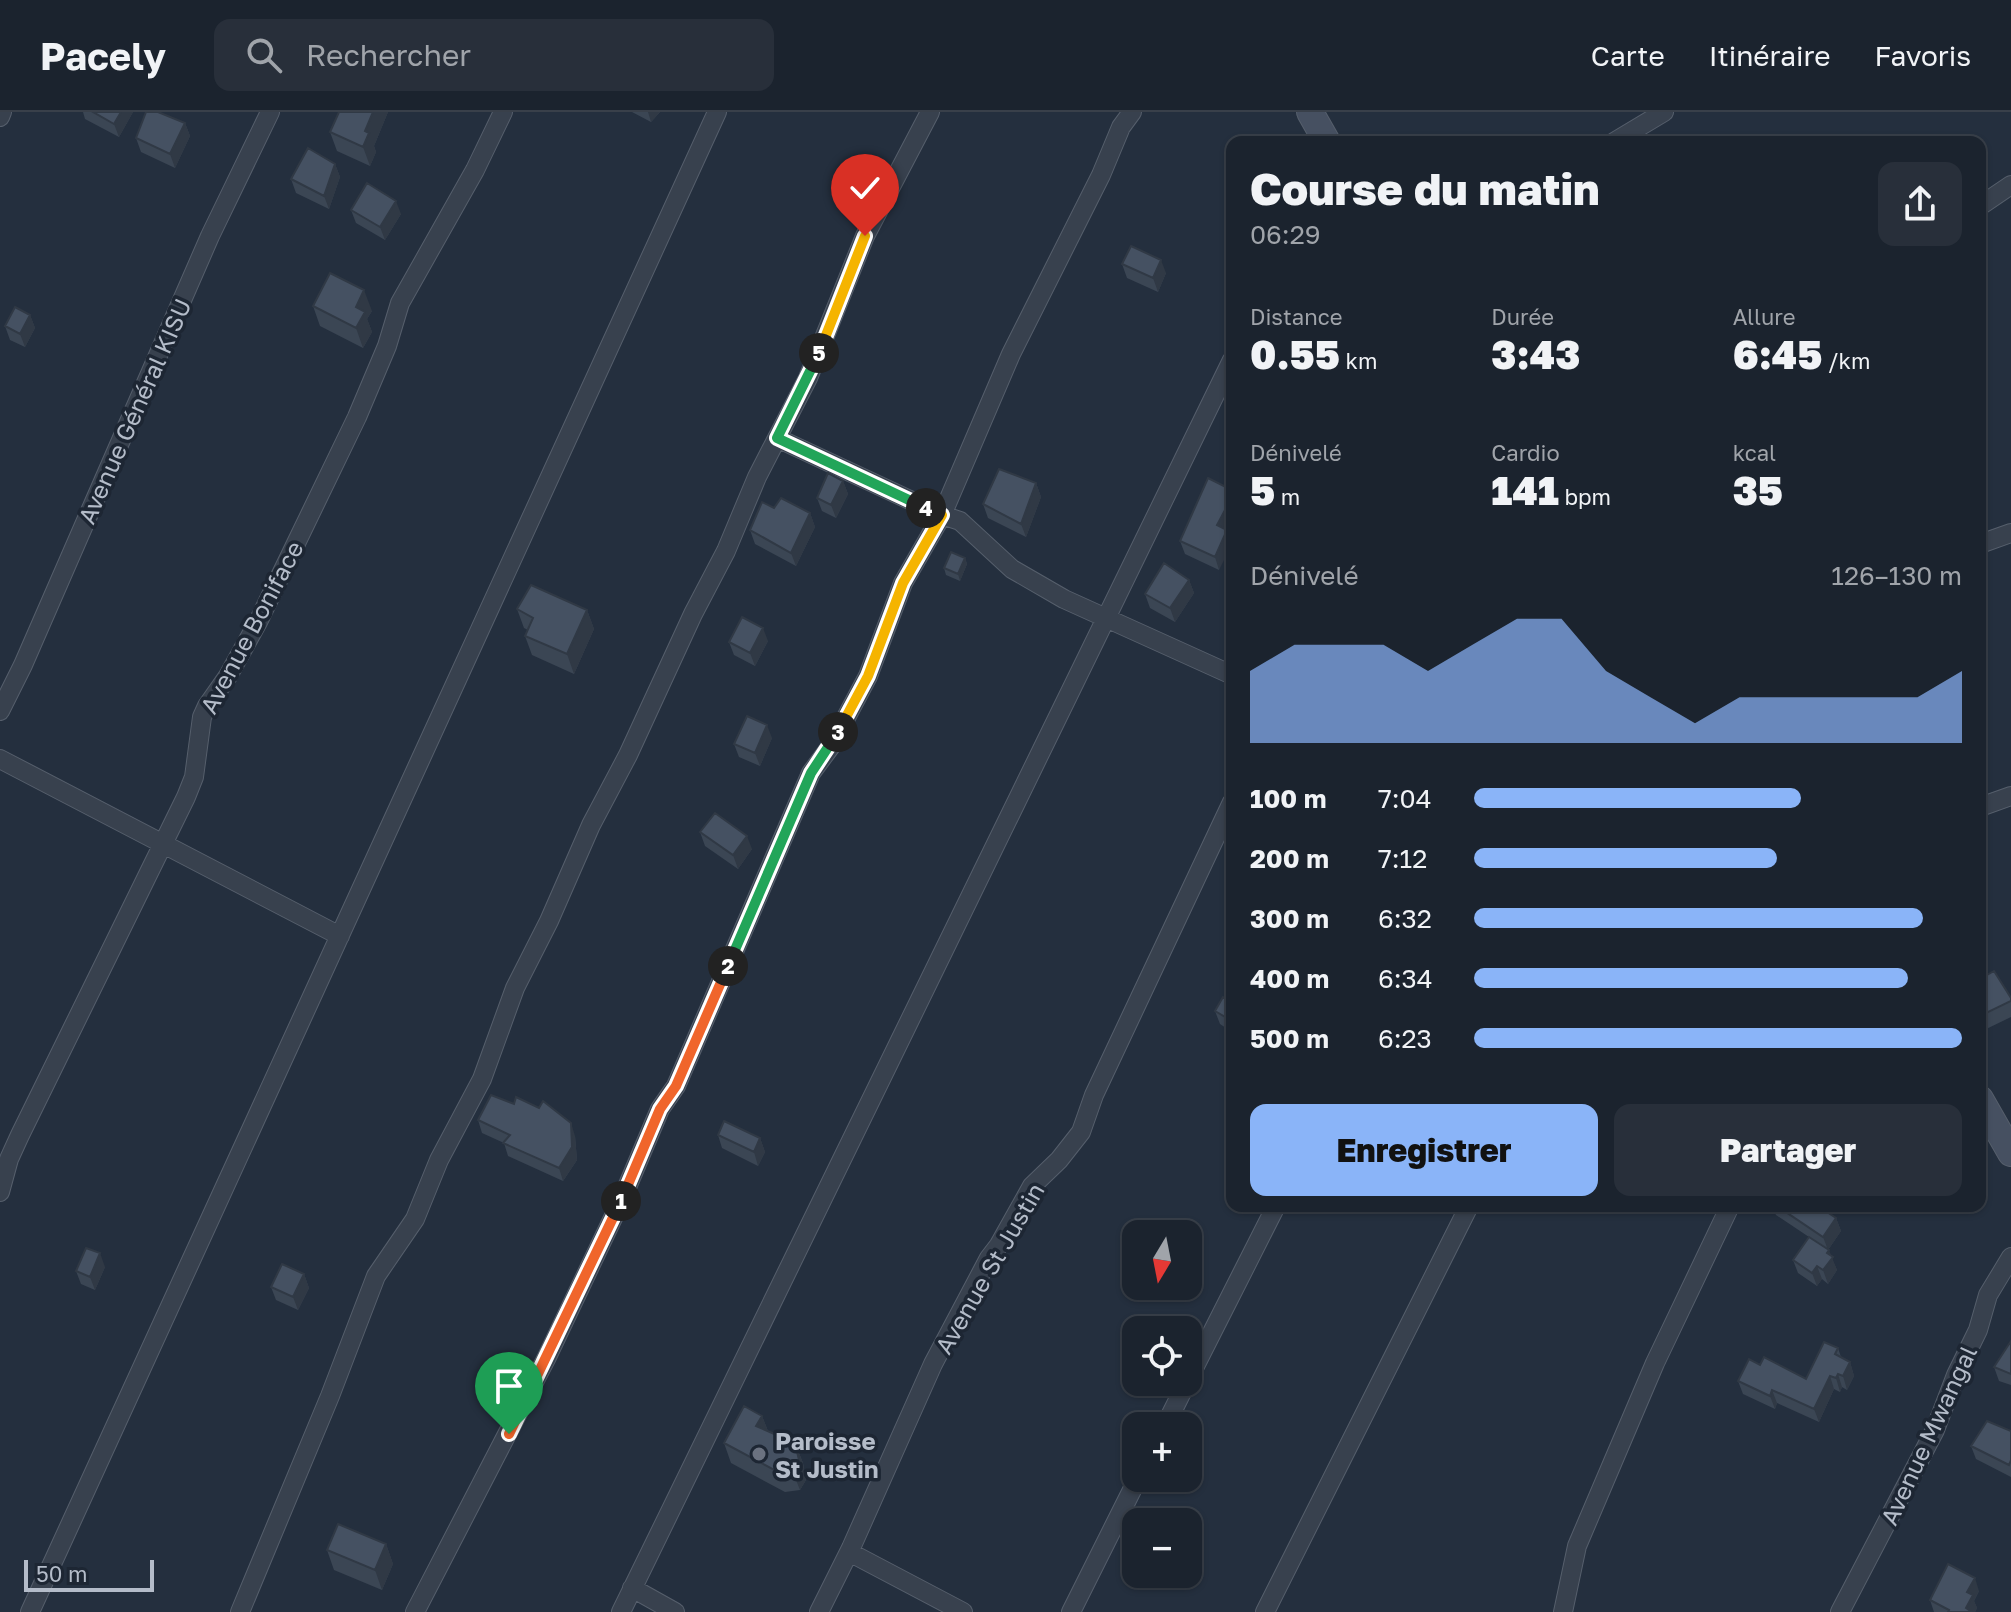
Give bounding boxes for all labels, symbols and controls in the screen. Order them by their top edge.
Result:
search box [214,19,774,91]
text: Pacely [40,33,166,78]
icon: search [242,33,286,77]
text: Rechercher [306,37,471,73]
text: Carte [1591,39,1665,72]
text: Itinéraire [1709,39,1830,72]
text: Favoris [1874,39,1971,72]
pin [831,154,899,236]
text: Course du matin [1250,162,1600,215]
button: share [1878,162,1962,246]
icon: check [843,166,887,210]
text: 06:29 [1250,219,1320,250]
street label: Avenue Général KISU [71,294,197,528]
text: Distance [1250,303,1342,330]
text: Durée [1491,303,1554,330]
text: Allure [1733,303,1795,330]
text: 0.55 [1250,330,1340,378]
text: 3:43 [1491,330,1580,378]
text: 6:45 [1733,330,1822,378]
pin: 5 [799,333,839,373]
text: 5 [812,339,826,366]
text: km [1340,347,1377,374]
text: /km [1822,347,1870,374]
text: Dénivelé [1250,439,1342,466]
text: Cardio [1491,439,1560,466]
text: kcal [1733,439,1776,466]
text: 5 [1250,466,1275,514]
text: 141 [1491,466,1559,514]
text: 35 [1733,466,1783,514]
text: m [1275,483,1300,510]
text: bpm [1559,483,1611,510]
pin: 4 [906,488,946,528]
text: 4 [919,494,933,521]
street label: Avenue Boniface [193,536,309,718]
text: Dénivelé [1250,560,1359,591]
text: 126–130 m [1831,560,1962,591]
pin: 3 [818,712,858,752]
text: 3 [831,718,845,745]
text: 100 m [1250,783,1326,814]
text: 7:04 [1378,783,1432,814]
text: 200 m [1250,843,1329,874]
text: 7:12 [1378,843,1427,874]
text: 300 m [1250,903,1329,934]
text: 6:32 [1378,903,1432,934]
pin: 2 [708,946,748,986]
text: 2 [721,952,735,979]
text: 400 m [1250,963,1329,994]
text: 6:34 [1378,963,1433,994]
text: 500 m [1250,1023,1329,1054]
text: 6:23 [1378,1023,1432,1054]
button: Enregistrer [1250,1104,1598,1196]
button: Partager [1614,1104,1962,1196]
street label: Avenue St Justin [928,1177,1050,1359]
pin: 1 [601,1181,641,1221]
text: 1 [615,1187,627,1214]
north arrow [1122,1220,1202,1300]
map controls [1122,1220,1202,1588]
button: locate [1122,1316,1202,1396]
street label: Avenue Mwangal [1874,1341,1982,1529]
pin [475,1352,543,1434]
icon: arrive [487,1364,531,1408]
button: + [1122,1412,1202,1492]
place label: Paroisse St Justin [775,1426,878,1483]
marker: Paroisse St Justin [750,1445,768,1463]
button: − [1122,1508,1202,1588]
scale bar [24,1556,154,1592]
text: 50 m [36,1560,87,1587]

